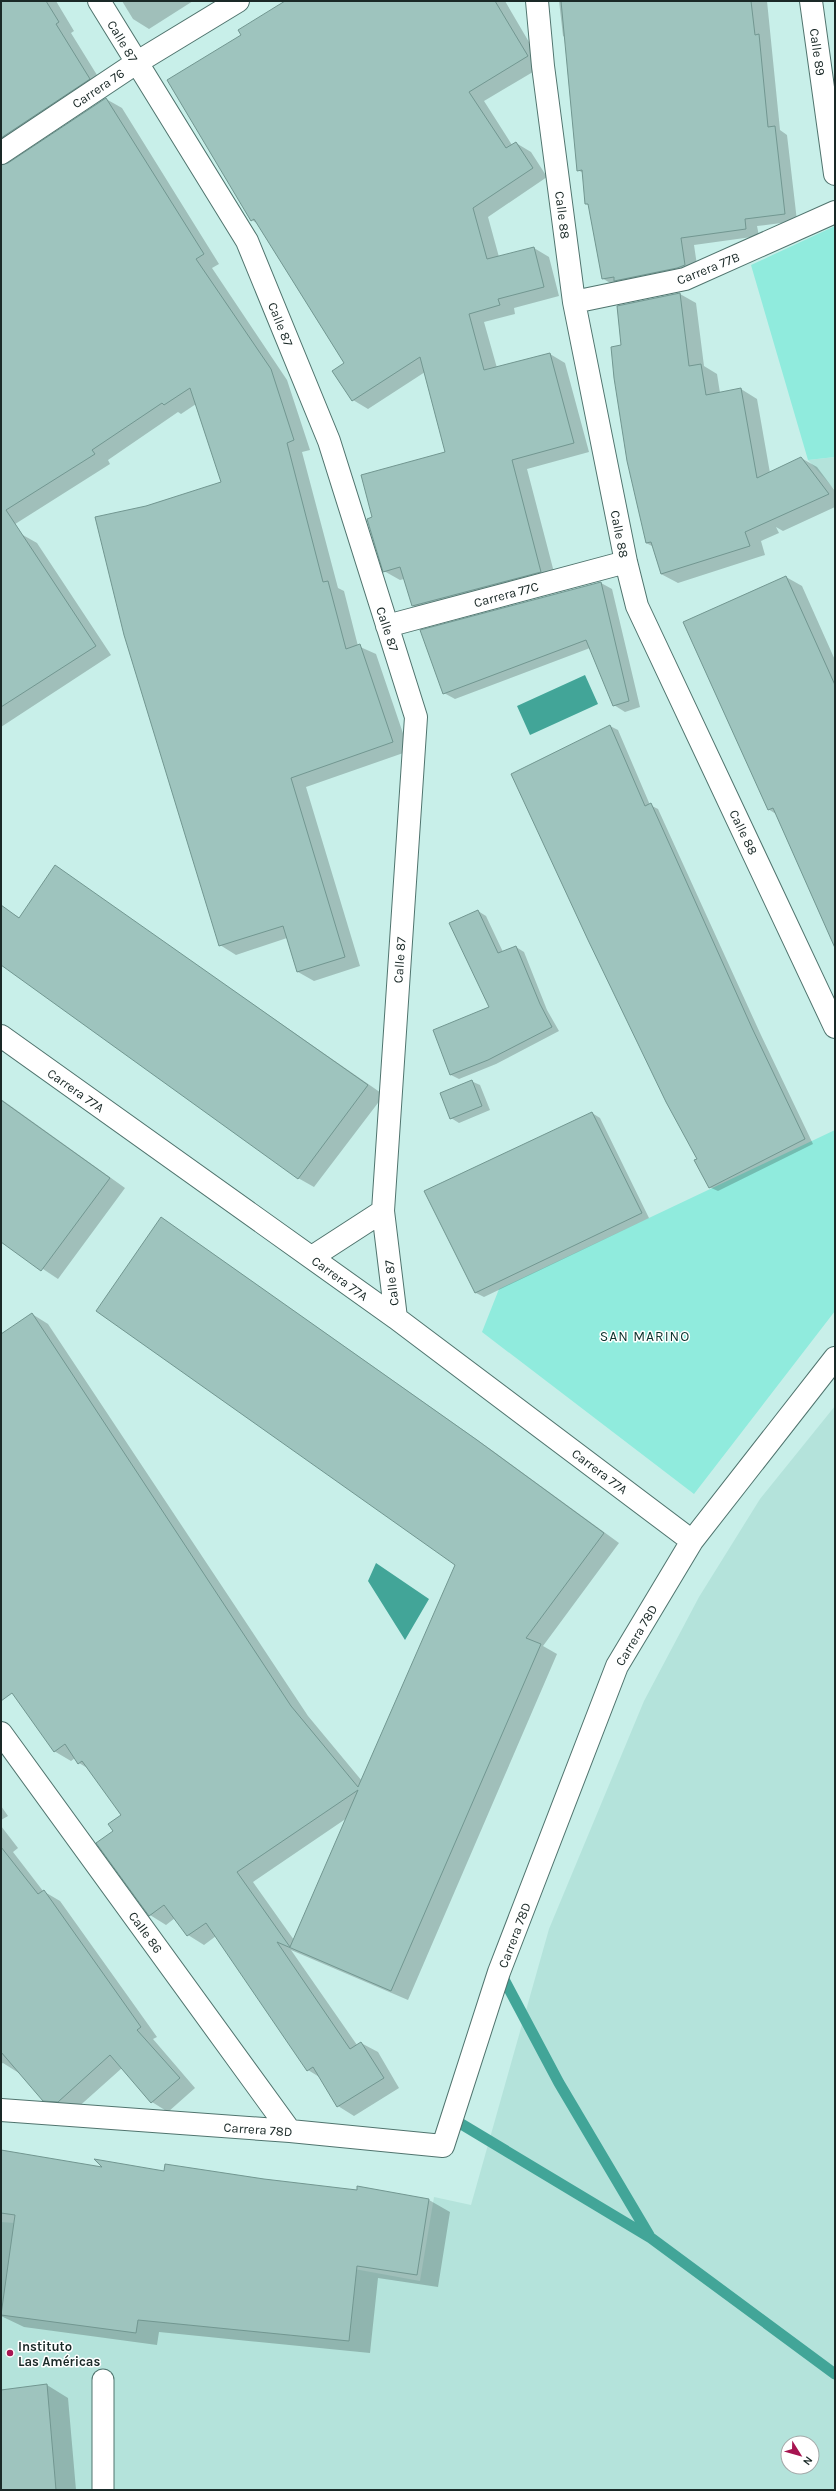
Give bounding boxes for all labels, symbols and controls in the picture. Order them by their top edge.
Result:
street label: Calle 87 [104,18,141,65]
street label: Calle 89 [807,27,828,77]
street label: Carrera 76 [69,66,127,111]
street label: Calle 88 [552,190,573,240]
street label: Carrera 77B [675,249,742,288]
street label: Calle 87 [265,300,296,348]
street label: Calle 88 [608,509,631,559]
street label: Carrera 77C [472,579,540,610]
street label: Calle 87 [373,605,402,653]
street label: Calle 88 [726,807,761,857]
street label: Calle 87 [390,936,409,984]
street label: Carrera 77A [44,1065,107,1116]
street label: Carrera 77A [309,1253,371,1304]
street label: Calle 87 [381,1259,402,1307]
district label: SAN MARINO [600,1328,690,1345]
street label: Carrera 77A [569,1446,631,1498]
street label: Carrera 78D [612,1602,661,1669]
street label: Carrera 78D [495,1900,534,1970]
street label: Calle 86 [126,1909,166,1956]
street label: Carrera 78D [223,2120,293,2139]
place label: Instituto Las Américas [18,2339,100,2369]
marker: Instituto Las Américas [5,2348,15,2358]
north arrow [780,2435,820,2475]
text: N [800,2454,815,2468]

